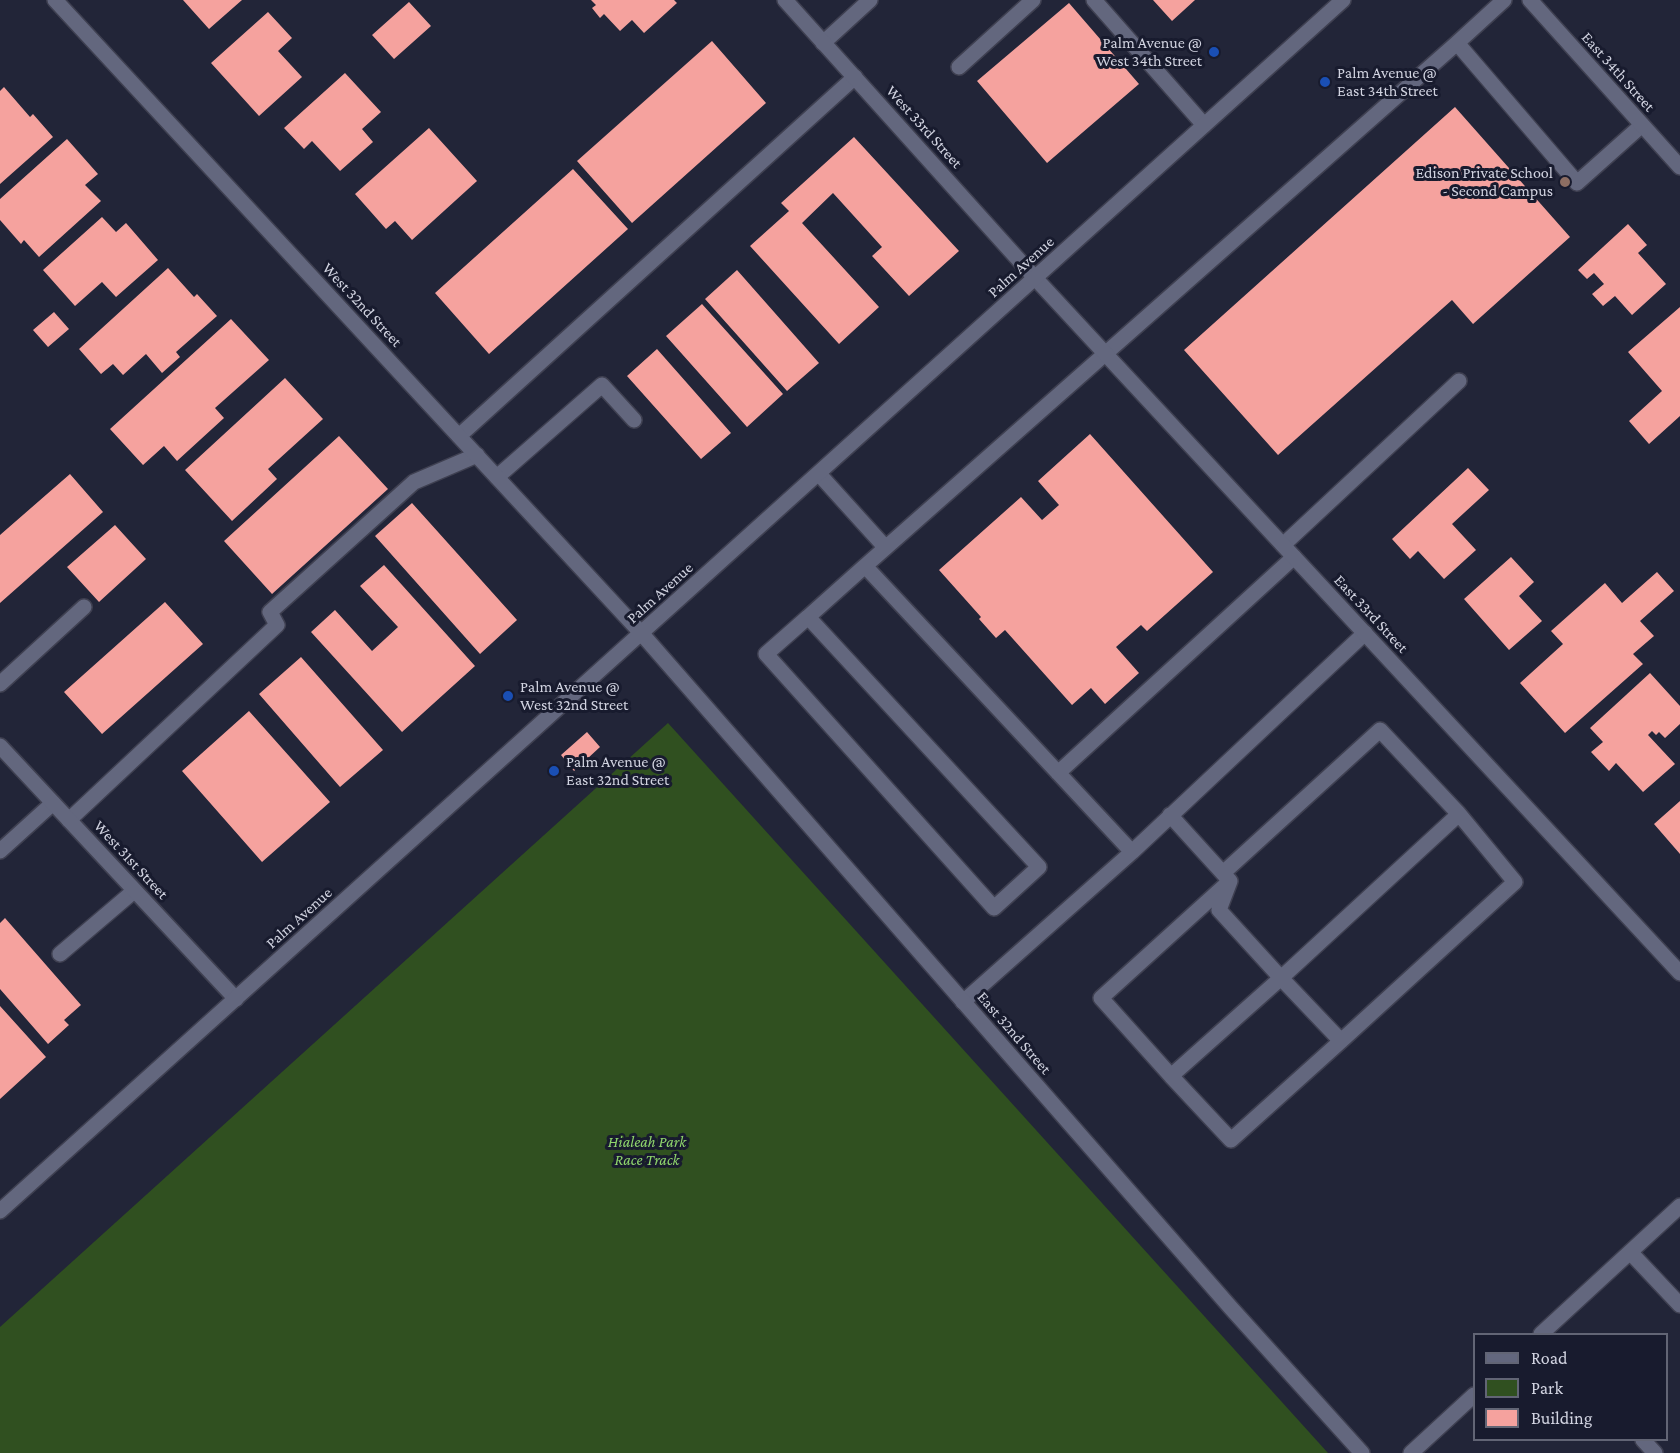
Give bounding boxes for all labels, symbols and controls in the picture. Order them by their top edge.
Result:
street label: East 34th Street [1577,28,1659,116]
place label: Palm Avenue @ West 34th Street [1096,33,1202,71]
marker: Palm Avenue @ West 34th Street [1207,45,1221,59]
place label: Palm Avenue @ East 34th Street [1337,63,1438,101]
marker: Palm Avenue @ East 34th Street [1318,75,1332,89]
street label: West 33rd Street [882,82,966,172]
place label: Edison Private School - Second Campus [1415,163,1553,201]
marker: Edison Private School - Second Campus [1558,175,1572,189]
street label: Palm Avenue [984,232,1058,302]
street label: West 32nd Street [318,259,406,351]
street label: Palm Avenue [623,558,697,628]
street label: East 33rd Street [1330,571,1412,657]
place label: Palm Avenue @ West 32nd Street [520,677,628,715]
marker: Palm Avenue @ West 32nd Street [501,689,515,703]
place label: Palm Avenue @ East 32nd Street [566,752,669,790]
marker: Palm Avenue @ East 32nd Street [547,764,561,778]
street label: West 31st Street [90,817,172,903]
street label: Palm Avenue [262,883,336,953]
street label: East 32nd Street [973,988,1055,1078]
park label: Hialeah Park Race Track [608,1132,686,1170]
legend [1473,1333,1668,1441]
text: Road [1531,1348,1568,1368]
text: Park [1531,1378,1563,1398]
text: Building [1531,1408,1592,1428]

